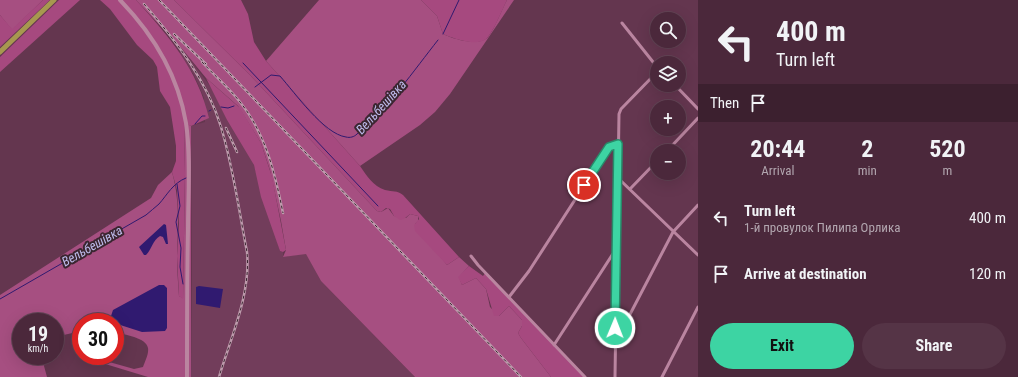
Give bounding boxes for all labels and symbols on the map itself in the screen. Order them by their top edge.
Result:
water label: Вельбешівка [353,77,409,137]
pin [567,168,601,202]
water label: Вельбешівка [59,223,125,269]
position arrow [594,307,636,349]
speed limit sign: 30 [72,313,124,365]

